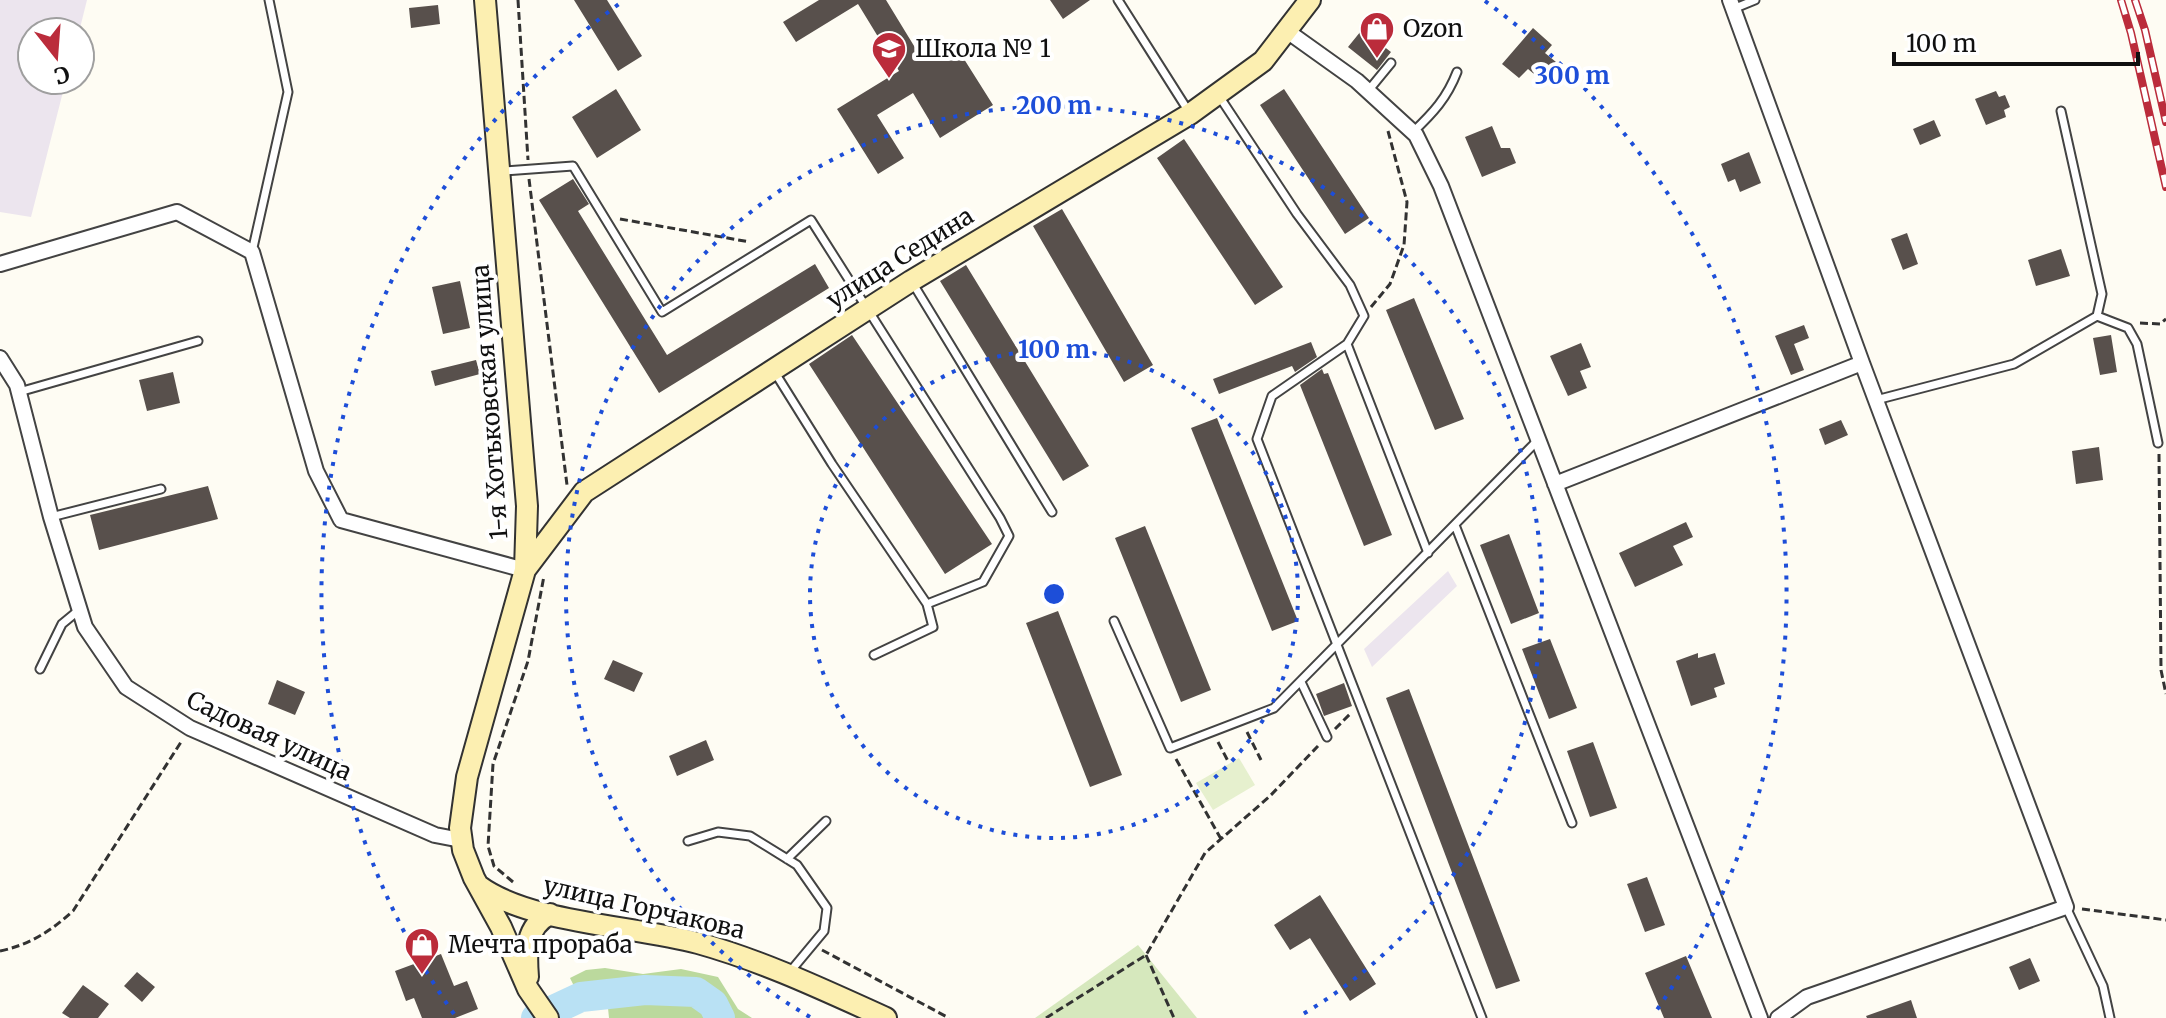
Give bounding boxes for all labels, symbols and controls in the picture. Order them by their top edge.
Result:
shop icon: Ozon [1358,10,1396,60]
place label: Ozon [1403,13,1463,44]
north arrow [16,16,96,96]
scale bar [1894,16,2138,66]
text: 100 m [1906,28,1977,59]
school or university icon: Школа № 1 [870,30,908,80]
place label: Школа № 1 [915,33,1051,64]
text: С [51,60,73,91]
text: 300 m [1534,60,1610,91]
text: 200 m [1016,90,1092,121]
street label: улица Седина [820,200,979,315]
street label: 1-я Хотьковская улица [464,263,515,541]
text: 100 m [1018,334,1090,365]
centre of rings [1040,580,1068,608]
street label: Садовая улица [182,684,357,787]
street label: улица Горчакова [540,869,748,946]
shop icon: Мечта прораба [403,926,441,976]
place label: Мечта прораба [448,929,633,960]

